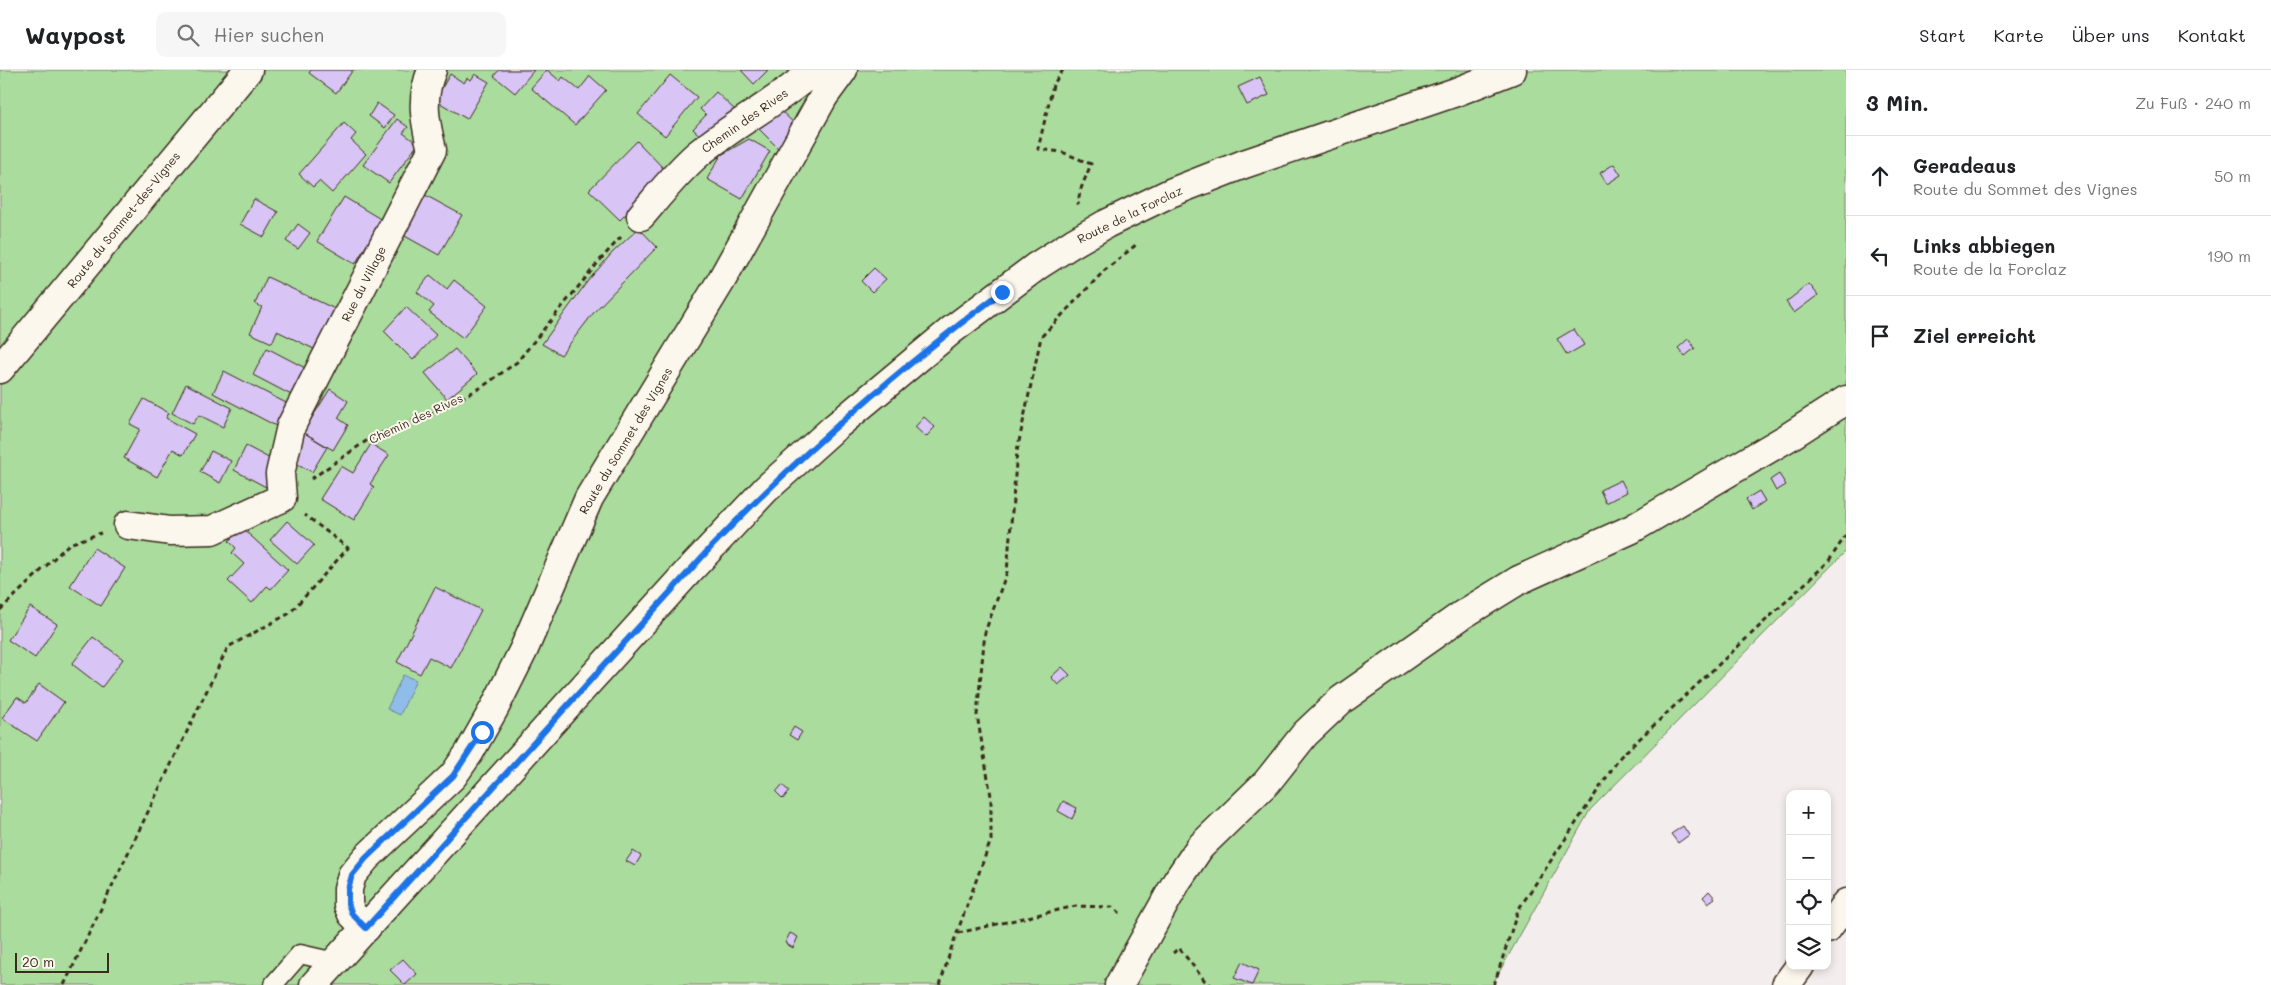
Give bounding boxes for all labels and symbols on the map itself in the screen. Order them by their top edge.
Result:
street label: Chemin des Rives [698,84,791,156]
street label: Route du Sommet-des-Vignes [63,148,183,291]
street label: Route de la Forclaz [1074,182,1185,247]
street label: Rue du Village [337,243,389,324]
route end [991,281,1014,304]
street label: Route du Sommet des Vignes [575,364,675,517]
street label: Chemin des Rives [366,389,465,447]
route start [471,721,494,744]
scale bar [15,950,109,973]

